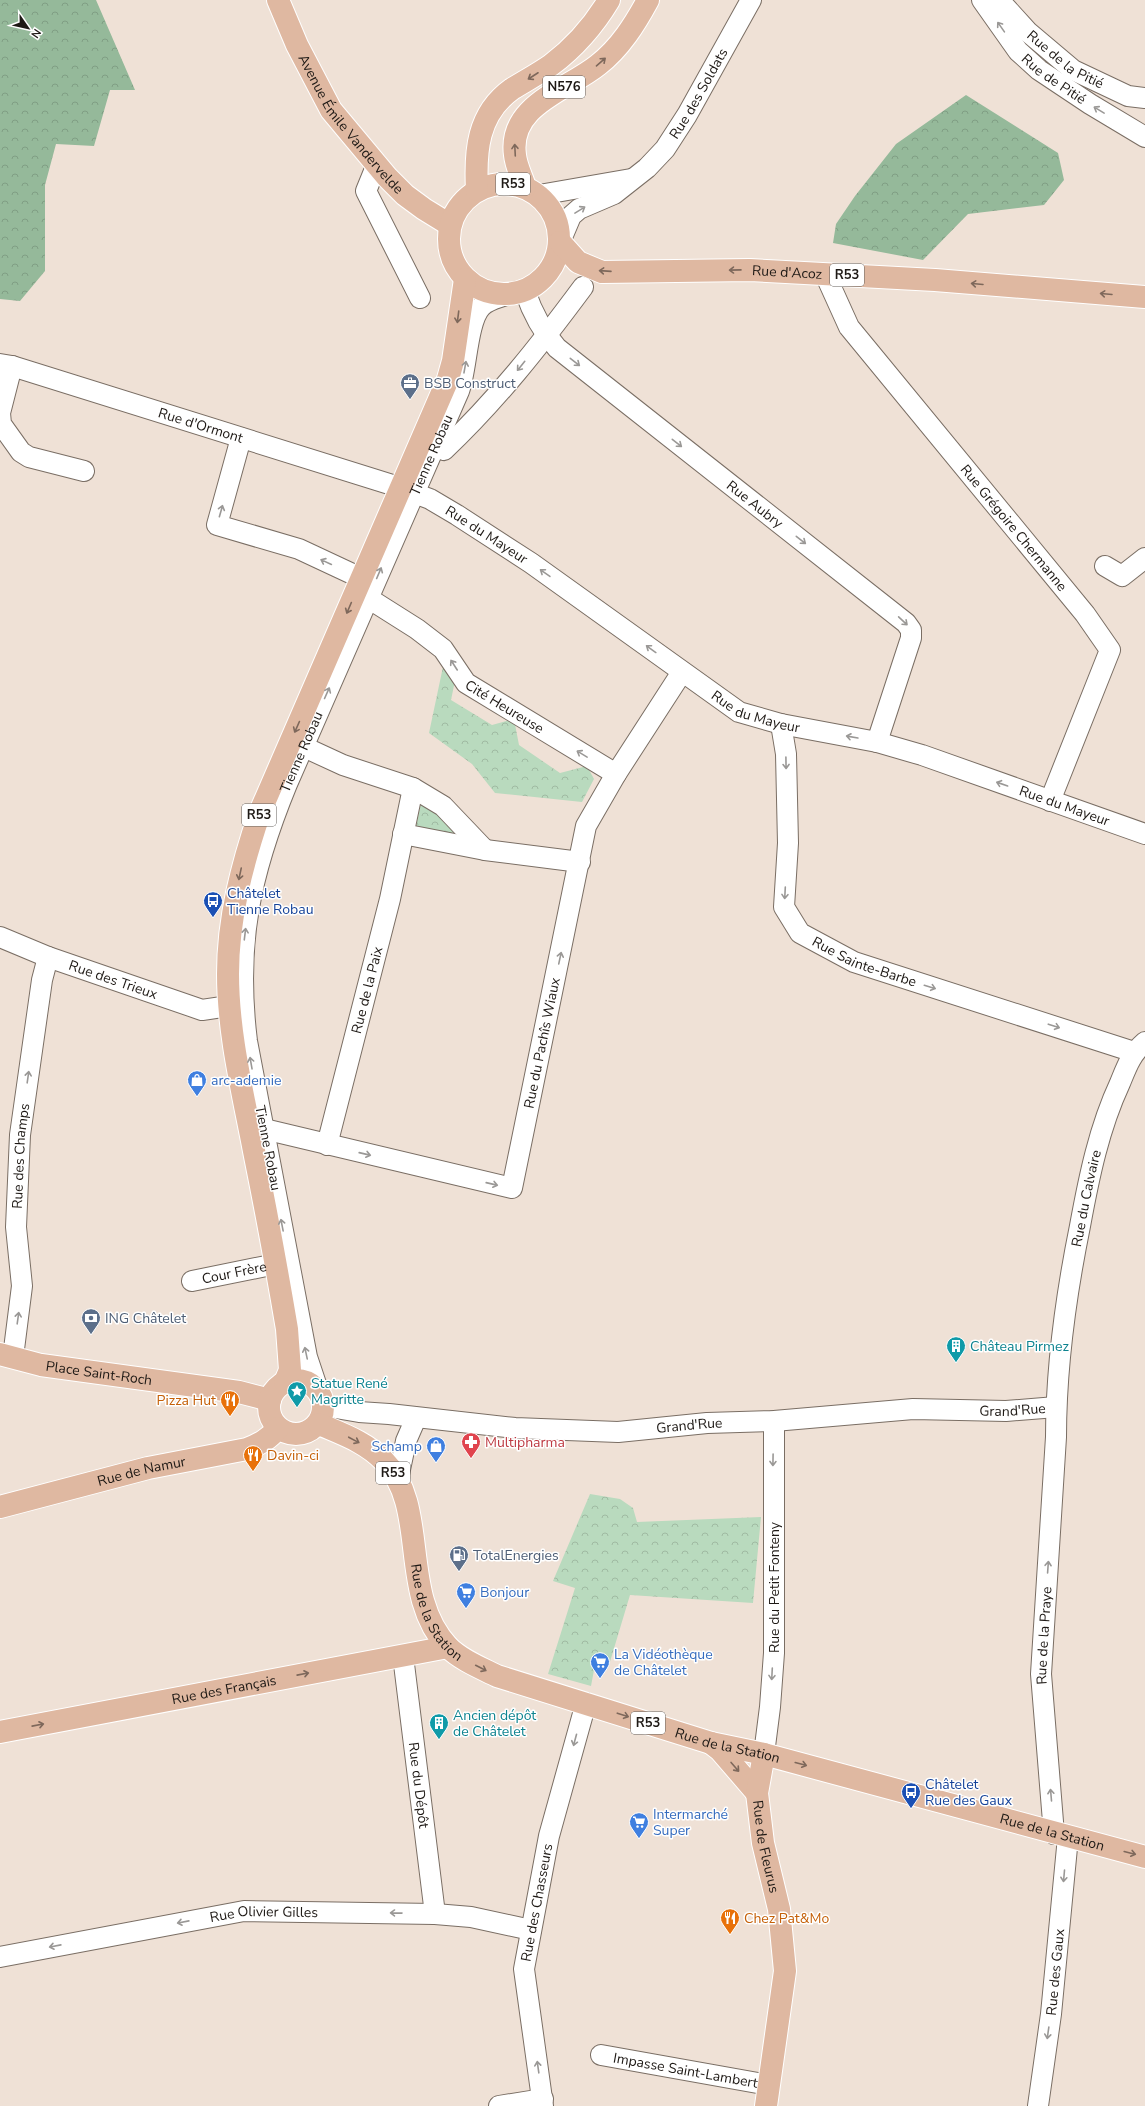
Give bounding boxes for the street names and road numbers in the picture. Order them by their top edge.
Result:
street label: Rue de la Pitié [1023,26,1107,93]
street label: Rue des Soldats [665,44,732,143]
street label: Rue de Pitié [1018,49,1090,108]
street label: Avenue Émile Vandervelde [294,51,408,198]
road number: N576 [543,76,585,98]
road number: R53 [496,173,530,195]
street label: Rue d'Acoz [751,261,823,283]
road number: R53 [830,264,864,286]
street label: Rue d'Ormont [156,403,246,447]
street label: Tienne Robau [405,412,457,498]
street label: Rue Grégoire Chermanne [956,460,1072,595]
street label: Rue Aubry [723,476,788,533]
street label: Rue du Mayeur [442,501,532,568]
street label: Cité Heureuse [462,675,548,738]
street label: Rue du Mayeur [708,686,802,737]
street label: Tienne Robau [275,708,327,795]
street label: Rue du Mayeur [1017,781,1112,830]
road number: R53 [242,804,276,826]
street label: Rue Sainte-Barbe [809,932,919,991]
street label: Rue de la Paix [346,944,387,1036]
street label: Rue des Trieux [66,955,161,1004]
street label: Rue du Pachîs Wiaux [519,975,564,1110]
street label: Rue des Champs [7,1102,34,1209]
street label: Tienne Robau [250,1104,286,1192]
street label: Rue du Calvaire [1067,1148,1105,1248]
street label: Cour Frère [200,1257,268,1288]
street label: Place Saint-Roch [45,1356,153,1390]
street label: Grand'Rue [979,1398,1046,1421]
street label: Grand'Rue [655,1413,723,1438]
street label: Rue de Namur [95,1452,187,1490]
road number: R53 [376,1462,410,1484]
street label: Rue du Petit Fonteny [765,1521,784,1653]
street label: Rue de la Station [407,1563,467,1665]
street label: Rue de la Praye [1031,1586,1056,1685]
street label: Rue des Français [170,1670,278,1709]
road number: R53 [631,1712,665,1734]
street label: Rue de la Station [673,1723,782,1767]
street label: Rue du Dépôt [404,1741,434,1829]
street label: Rue de Fleurus [748,1799,784,1895]
street label: Rue de la Station [998,1809,1107,1855]
street label: Rue des Chasseurs [516,1842,557,1963]
street label: Rue Olivier Gilles [208,1901,319,1927]
street label: Rue des Gaux [1041,1927,1069,2016]
street label: Impasse Saint-Lambert [612,2048,760,2092]

